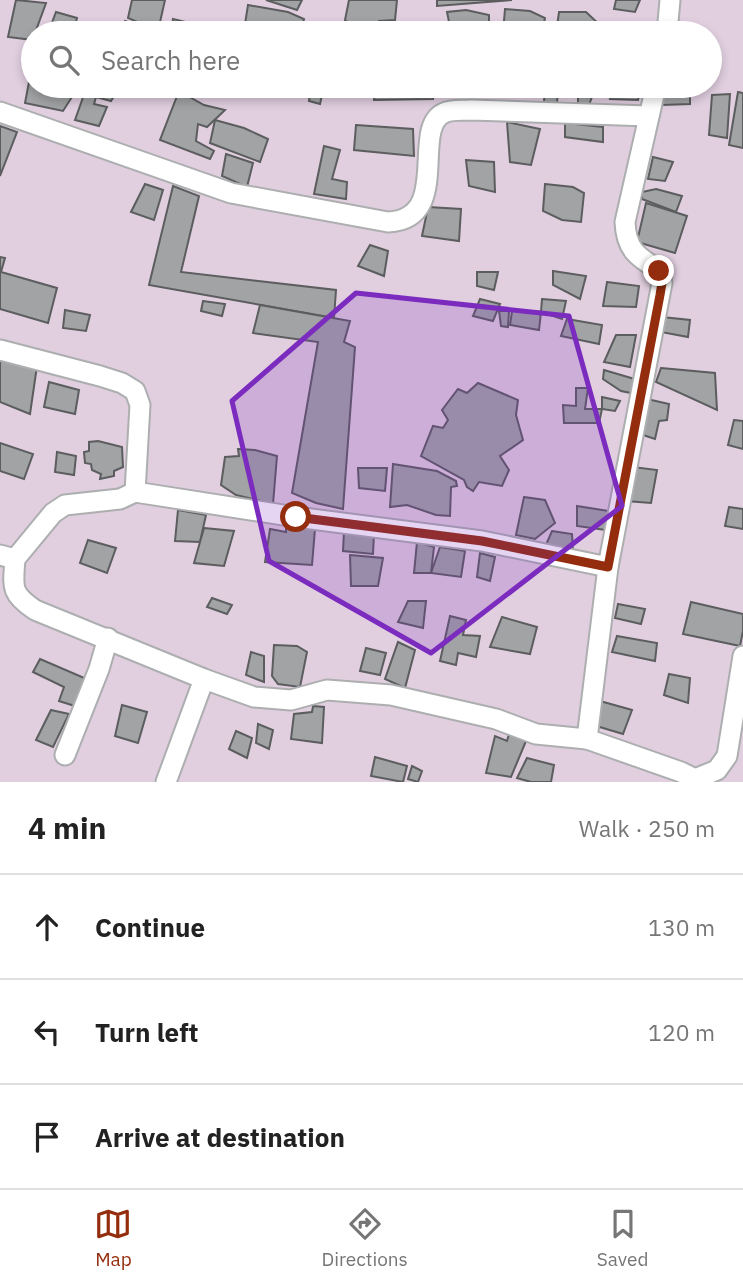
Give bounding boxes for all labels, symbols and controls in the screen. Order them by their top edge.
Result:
search box [21,21,722,98]
icon: search [45,41,83,79]
text: Search here [101,43,240,77]
route end [643,255,674,286]
route start [280,501,311,532]
text: 4 min [28,808,106,847]
text: Walk · 250 m [579,813,715,843]
icon: ahead [28,908,66,946]
text: Continue [95,910,205,944]
text: 130 m [648,912,715,942]
icon: left [28,1013,66,1051]
text: Turn left [95,1015,198,1049]
text: 120 m [648,1017,715,1047]
icon: arrive [28,1118,66,1156]
text: Arrive at destination [95,1120,345,1154]
tab: Map [94,1205,132,1271]
tab: Directions [321,1205,408,1271]
tab: Saved [597,1205,649,1271]

